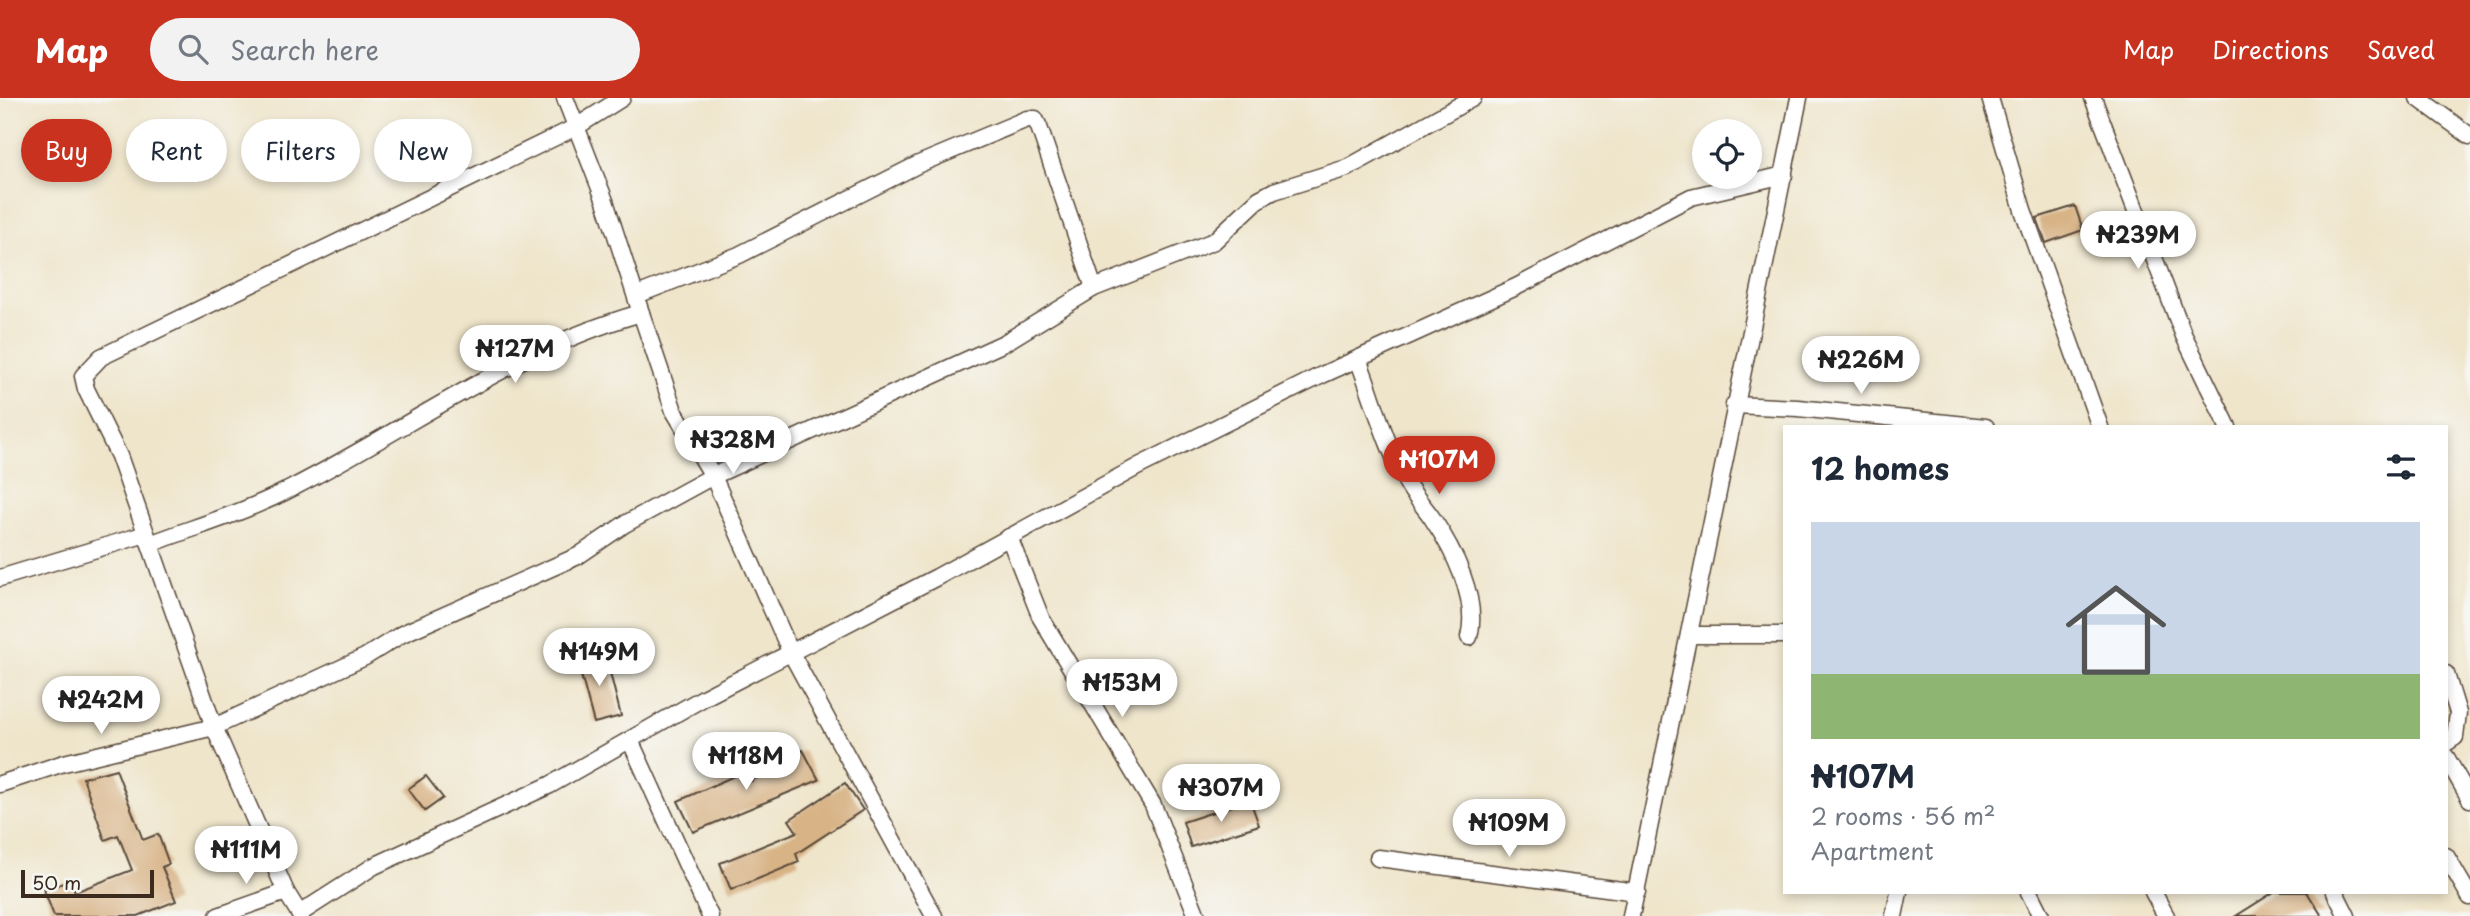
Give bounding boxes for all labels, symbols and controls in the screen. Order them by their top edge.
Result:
search box [150,18,640,81]
text: Map [35,24,108,74]
icon: search [174,30,212,68]
text: Search here [230,30,379,69]
text: Map [2123,31,2174,67]
text: Directions [2212,31,2329,67]
text: Saved [2367,31,2435,67]
chip: Buy [21,119,112,182]
chip: Rent [126,119,227,182]
chip: Filters [241,119,360,182]
chip: New [374,119,472,182]
map controls [1692,119,1762,189]
button: locate [1692,119,1762,189]
pin: ₦239M [2089,212,2187,271]
text: ₦239M [2096,216,2180,251]
pin: ₦127M [466,326,564,385]
text: ₦127M [476,330,554,365]
pin: ₦226M [1812,336,1910,396]
text: ₦226M [1818,341,1904,376]
pin: ₦328M [684,416,782,476]
text: ₦328M [690,421,776,456]
pin: ₦107M [1390,436,1488,496]
text: ₦107M [1399,441,1479,476]
text: 12 homes [1811,445,1949,490]
icon: filters [2382,448,2420,486]
icon: home [2053,567,2179,693]
pin: ₦149M [550,628,648,688]
text: ₦149M [559,633,639,668]
pin: ₦153M [1073,660,1171,719]
text: ₦153M [1082,664,1162,699]
pin: ₦242M [52,676,150,736]
text: ₦242M [58,681,144,716]
pin: ₦118M [697,732,795,792]
text: ₦118M [708,737,784,772]
text: ₦107M [1811,753,1915,798]
pin: ₦307M [1172,764,1270,824]
text: ₦307M [1178,769,1264,804]
text: 2 rooms · 56 m² [1811,798,1996,833]
pin: ₦109M [1460,800,1558,859]
text: ₦109M [1469,804,1549,839]
pin: ₦111M [197,826,295,886]
text: ₦111M [211,831,281,866]
text: Apartment [1811,833,1934,868]
scale bar [21,867,154,899]
text: 50 m [32,868,81,896]

